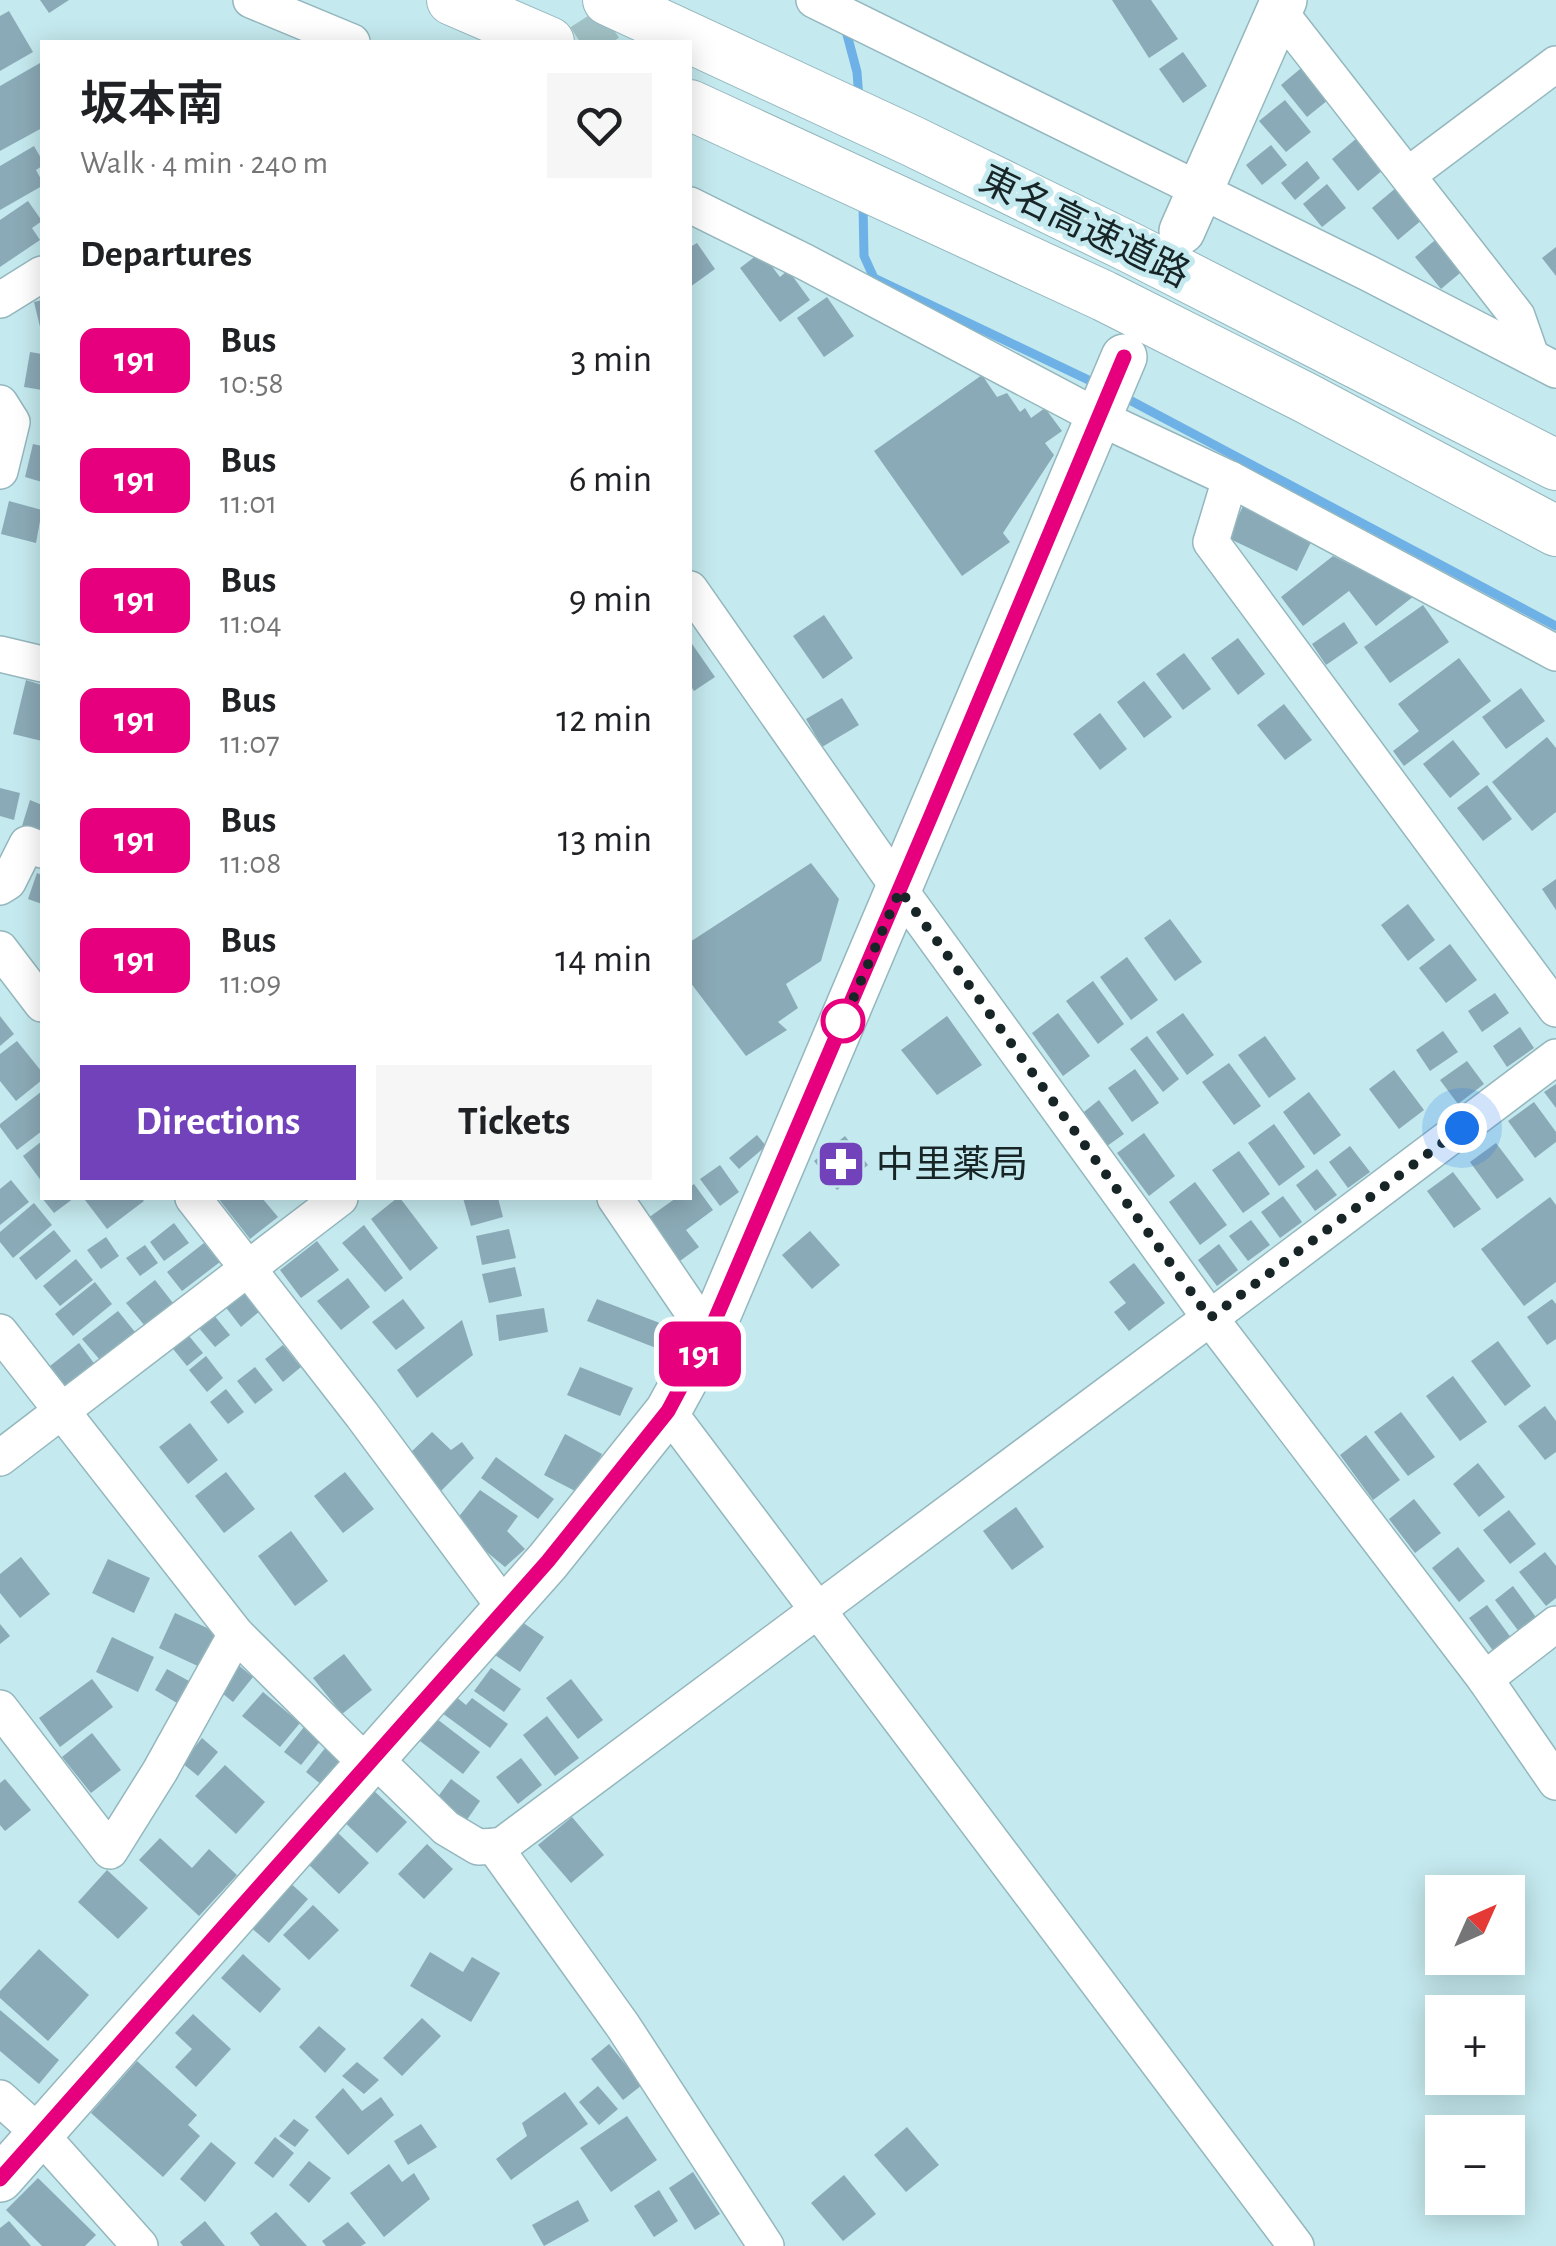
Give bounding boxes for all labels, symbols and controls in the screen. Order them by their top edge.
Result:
button: heart [547,73,652,178]
text: 坂本南 [80,82,224,130]
text: Walk · 4 min · 240 m [80,147,328,179]
street label: 東名高速道路 [973,159,1196,295]
text: Departures [80,236,252,274]
text: Bus [220,322,276,360]
text: 3 min [571,341,652,379]
text: 191 [114,343,156,378]
text: 10:58 [220,367,284,399]
text: Bus [220,442,276,480]
text: 6 min [569,461,652,499]
text: 191 [114,463,156,498]
text: 11:01 [220,487,277,519]
text: Bus [220,562,276,600]
text: 9 min [569,581,652,619]
text: 191 [114,583,156,618]
text: 11:04 [220,607,282,639]
text: Bus [220,682,276,720]
text: 12 min [556,701,652,739]
text: 191 [114,703,156,738]
text: 11:07 [220,727,280,759]
text: Bus [220,802,276,840]
text: 13 min [558,821,652,859]
text: 191 [114,823,156,858]
text: 11:08 [220,847,281,879]
text: Bus [220,922,276,960]
text: 14 min [555,941,652,979]
text: 191 [114,943,156,978]
text: 11:09 [220,967,281,999]
unlabelled marker [822,1000,864,1042]
button: Directions [80,1065,356,1180]
button: Tickets [376,1065,652,1180]
your location [1437,1103,1487,1153]
pharmacy icon: 中里薬局 [815,1138,867,1190]
place label: 中里薬局 [876,1145,1028,1185]
line badge: 191 [642,1322,758,1386]
text: 191 [679,1337,721,1372]
north arrow [1425,1875,1525,1975]
map controls [1425,1875,1525,2215]
button: + [1425,1995,1525,2095]
button: − [1425,2115,1525,2215]

